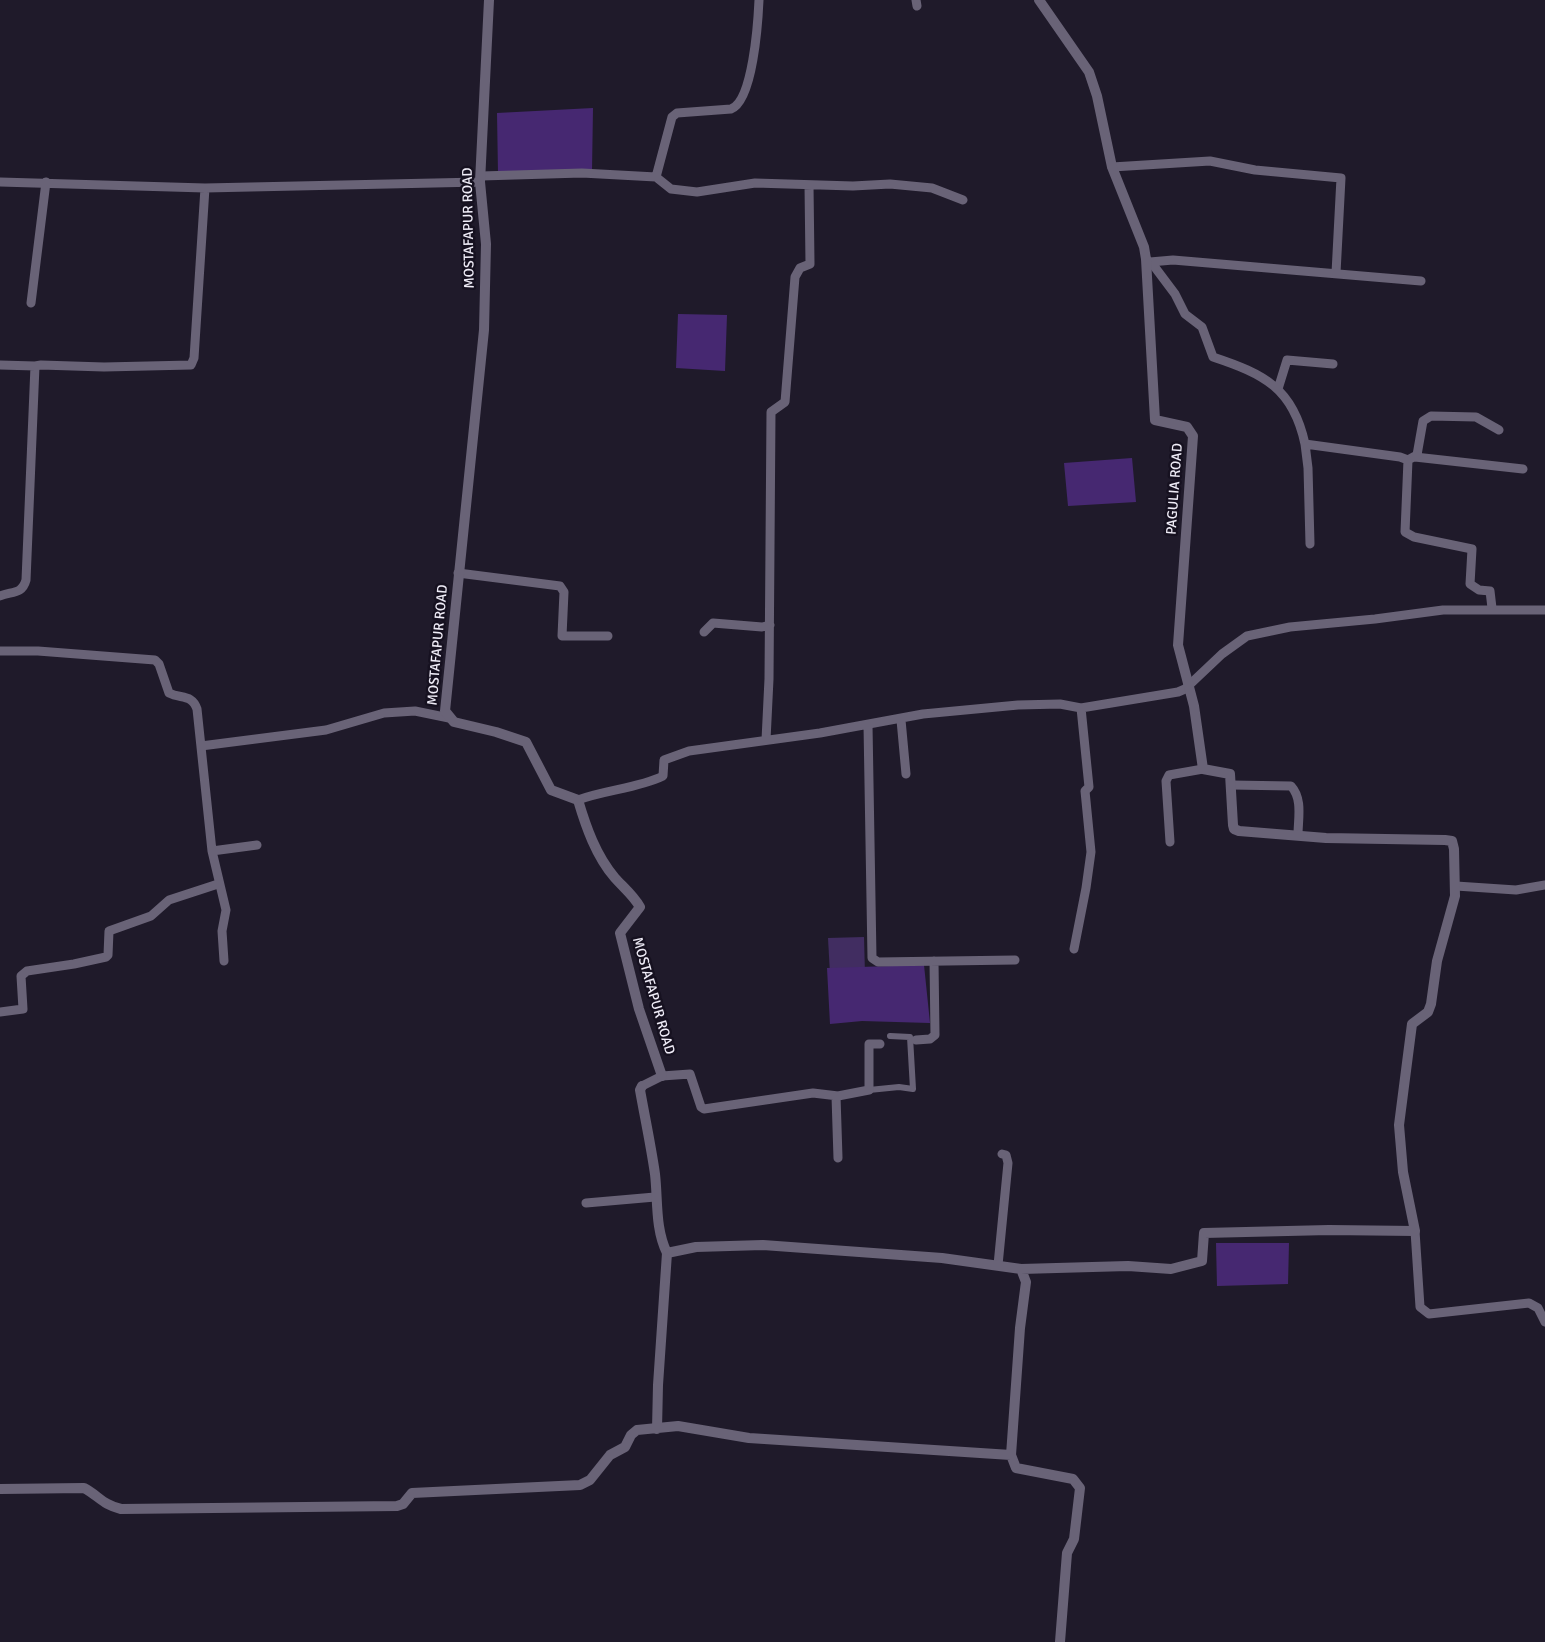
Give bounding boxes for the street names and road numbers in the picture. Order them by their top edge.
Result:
street label: MOSTAFAPUR ROAD [460,167,478,289]
street label: PAGULIA ROAD [1163,443,1187,535]
street label: MOSTAFAPUR ROAD [424,584,452,706]
street label: MOSTAFAPUR ROAD [628,935,678,1057]

